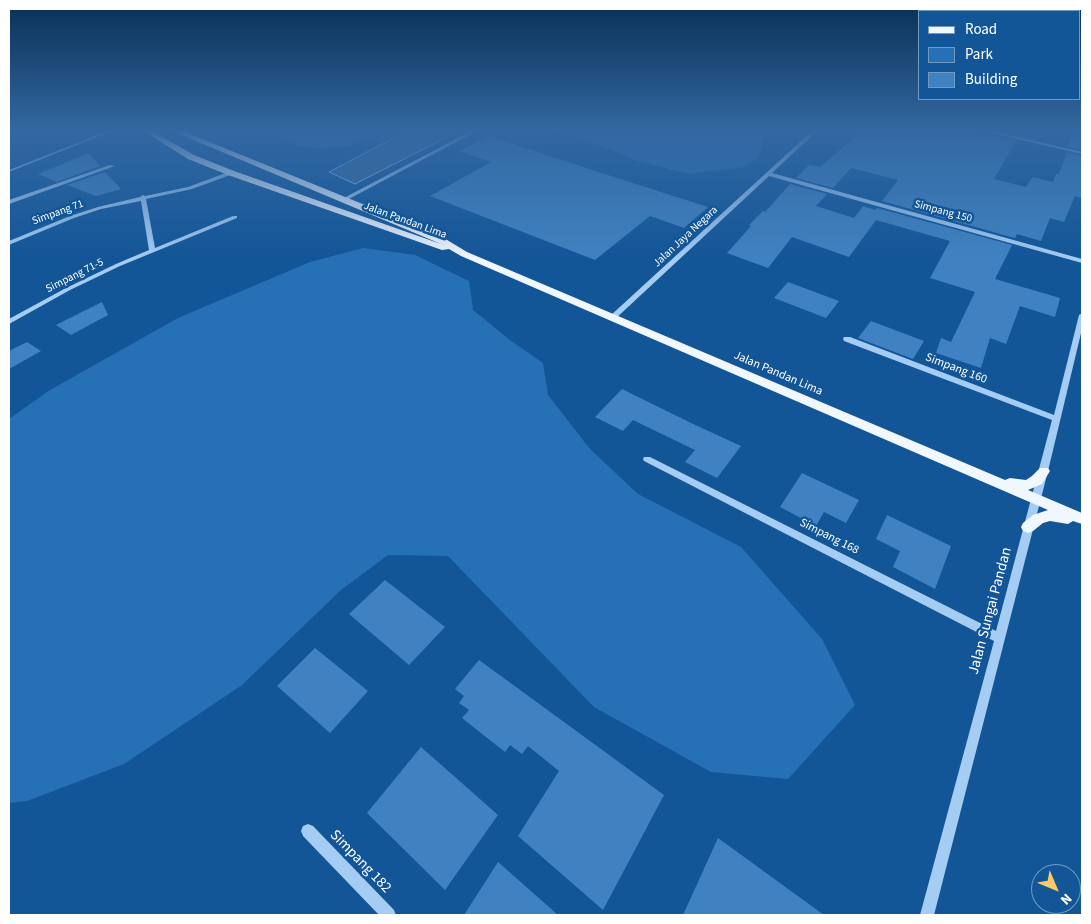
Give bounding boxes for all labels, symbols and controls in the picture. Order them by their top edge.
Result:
legend [918,10,1081,100]
text: Road [965,19,997,40]
text: Park [965,44,993,65]
text: Building [965,69,1017,90]
street label: Simpang 71 [30,198,86,228]
street label: Simpang 150 [913,198,973,226]
street label: Jalan Pandan Lima [362,200,448,242]
street label: Jalan Jaya Negara [651,204,721,270]
street label: Simpang 71-5 [44,256,106,296]
street label: Jalan Pandan Lima [731,349,825,399]
street label: Simpang 160 [923,351,989,387]
street label: Simpang 168 [797,516,861,558]
street label: Jalan Sungai Pandan [965,545,1017,677]
street label: Simpang 182 [325,827,395,897]
north arrow [1031,864,1081,914]
text: N [1056,889,1076,909]

